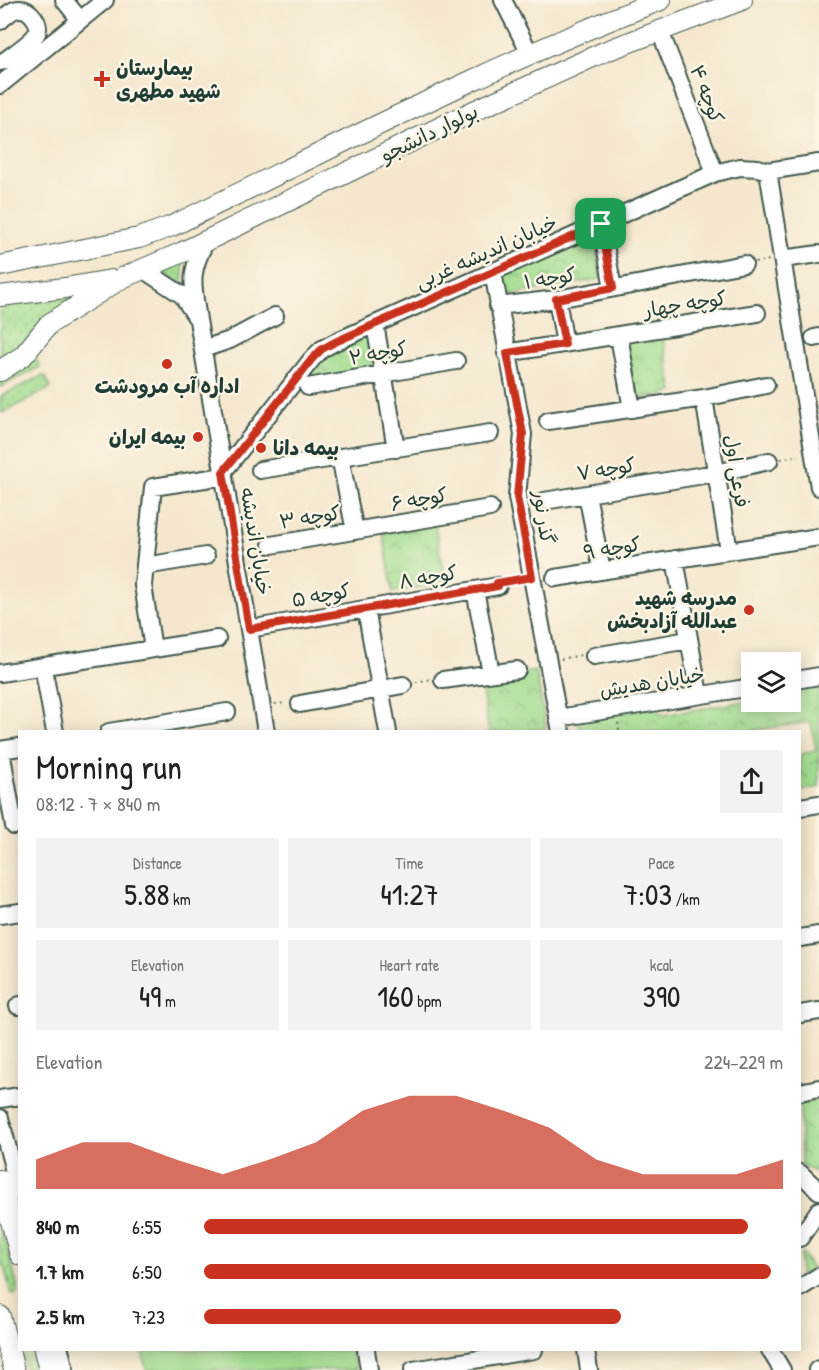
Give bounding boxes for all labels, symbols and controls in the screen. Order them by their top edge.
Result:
place label: بیمارستان شهید مطهری [116,54,221,104]
street label: کوچه ۴ [684,61,731,127]
marker: بیمارستان شهید مطهری [93,70,111,88]
street label: بولوار دانشجو [374,97,483,169]
pin [575,198,626,249]
icon: arrive [584,207,617,240]
street label: خیابان اندیشه غربی [410,208,561,295]
street label: کوچه ۱ [522,260,578,295]
street label: کوچه چهار [640,284,728,324]
street label: کوچه ۲ [347,334,409,371]
marker: اداره آب مرودشت [160,357,174,371]
place label: اداره آب مرودشت [95,372,239,399]
place label: بیمه ایران [109,423,186,450]
marker: بیمه ایران [191,430,205,444]
street label: فرعی اول [718,433,757,509]
place label: بیمه دانا [273,434,339,461]
marker: بیمه دانا [254,441,268,455]
street label: کوچه ۷ [574,451,637,486]
street label: کوچه ۶ [388,480,450,517]
street label: خیابان اندیشه [235,485,278,597]
street label: گذر نور [527,487,562,546]
street label: کوچه ۳ [277,498,343,535]
street label: کوچه ۹ [581,530,643,565]
street label: کوچه ۸ [396,558,459,595]
street label: کوچه ۵ [289,576,352,613]
place label: مدرسه شهید عبدالله آزادبخش [607,584,737,634]
marker: مدرسه شهید عبدالله آزادبخش [742,603,756,617]
map controls [741,652,801,712]
button: layers [741,652,801,712]
street label: خیابان هدیش [598,660,706,703]
text: Morning run [36,745,182,789]
button: share [720,750,783,813]
text: 08:12 · 7 × 840 m [36,790,160,817]
text: Distance [133,852,182,874]
text: Time [395,852,424,874]
text: Pace [648,852,675,874]
text: 5.88 [124,874,169,914]
text: 41:27 [381,874,439,914]
text: 7:03 [623,874,672,914]
text: km [169,888,191,910]
text: /km [672,888,700,910]
text: Elevation [131,954,184,976]
text: Heart rate [380,954,439,976]
text: kcal [650,954,673,976]
text: 49 [139,976,161,1016]
text: 160 [377,976,414,1016]
text: 390 [643,976,680,1016]
text: m [161,990,176,1012]
text: bpm [414,990,442,1012]
text: Elevation [36,1048,102,1075]
text: 224–229 m [704,1048,783,1075]
text: 840 m [36,1213,79,1240]
text: 6:55 [132,1213,162,1240]
text: 1.7 km [36,1258,84,1285]
text: 6:50 [132,1258,162,1285]
text: 2.5 km [36,1303,85,1330]
text: 7:23 [132,1303,165,1330]

